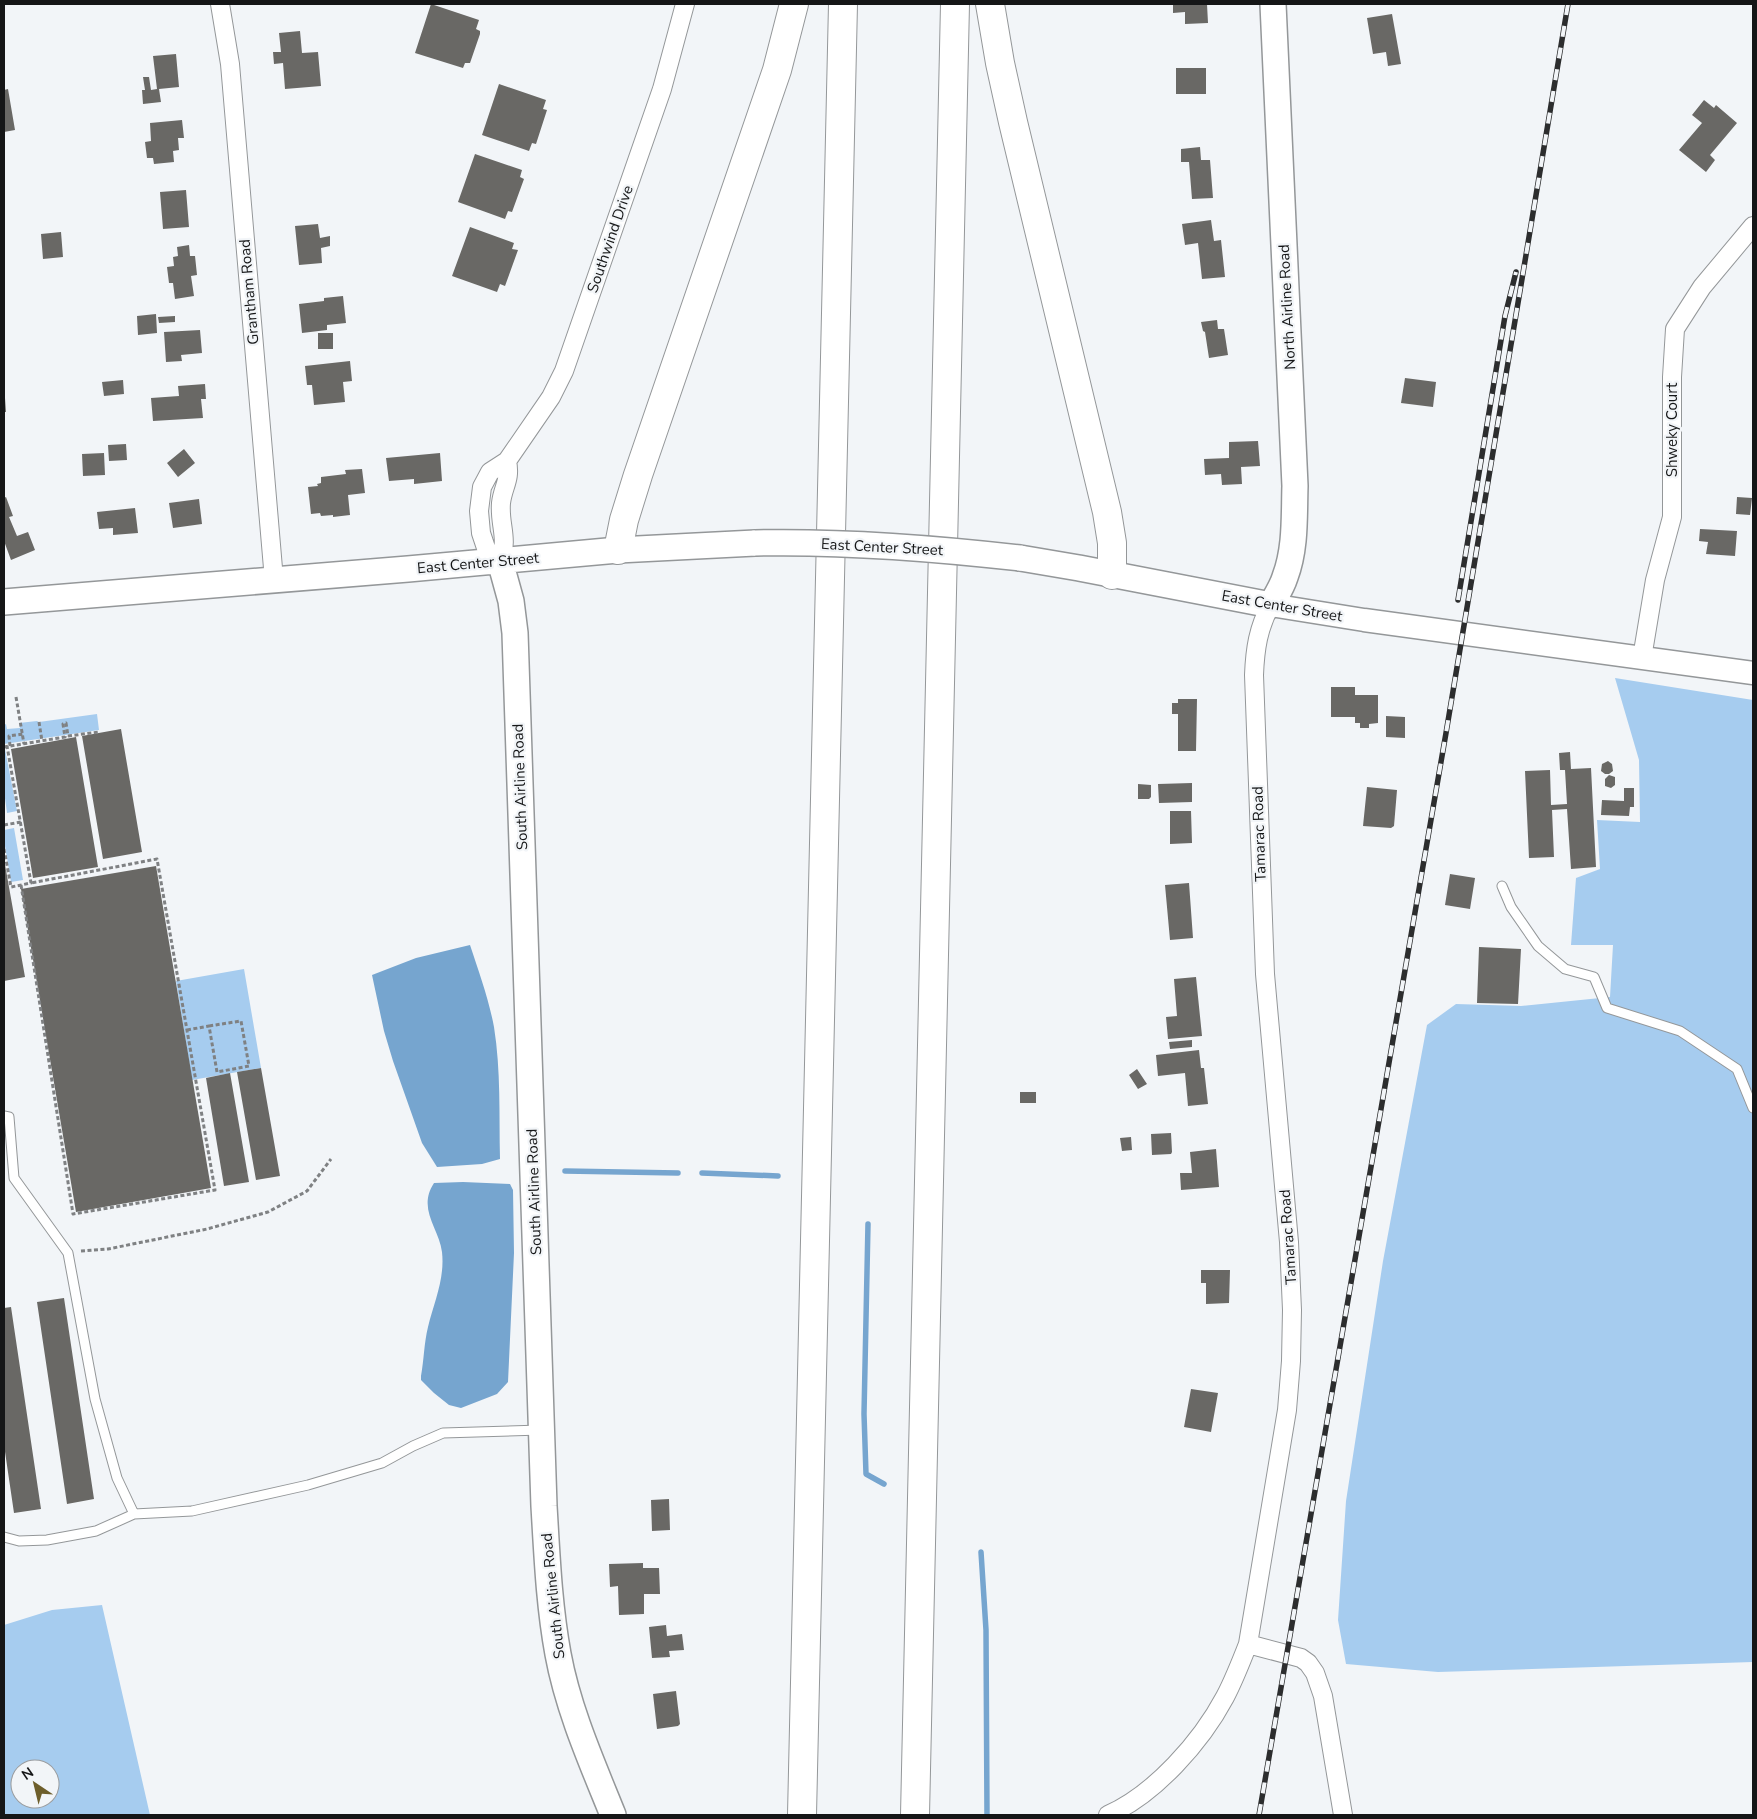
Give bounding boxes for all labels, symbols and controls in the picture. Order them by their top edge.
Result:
street label: Southwind Drive [582,183,638,295]
street label: Grantham Road [234,238,264,346]
street label: North Airline Road [1274,244,1300,370]
street label: Shweky Court [1662,382,1682,477]
street label: East Center Street [820,534,944,560]
street label: East Center Street [416,548,540,578]
street label: East Center Street [1220,586,1345,627]
street label: South Airline Road [508,723,532,851]
street label: Tamarac Road [1247,786,1271,882]
street label: South Airline Road [522,1128,546,1256]
street label: Tamarac Road [1275,1189,1301,1285]
street label: South Airline Road [536,1532,570,1660]
north arrow [10,1759,60,1809]
text: N [18,1763,38,1785]

